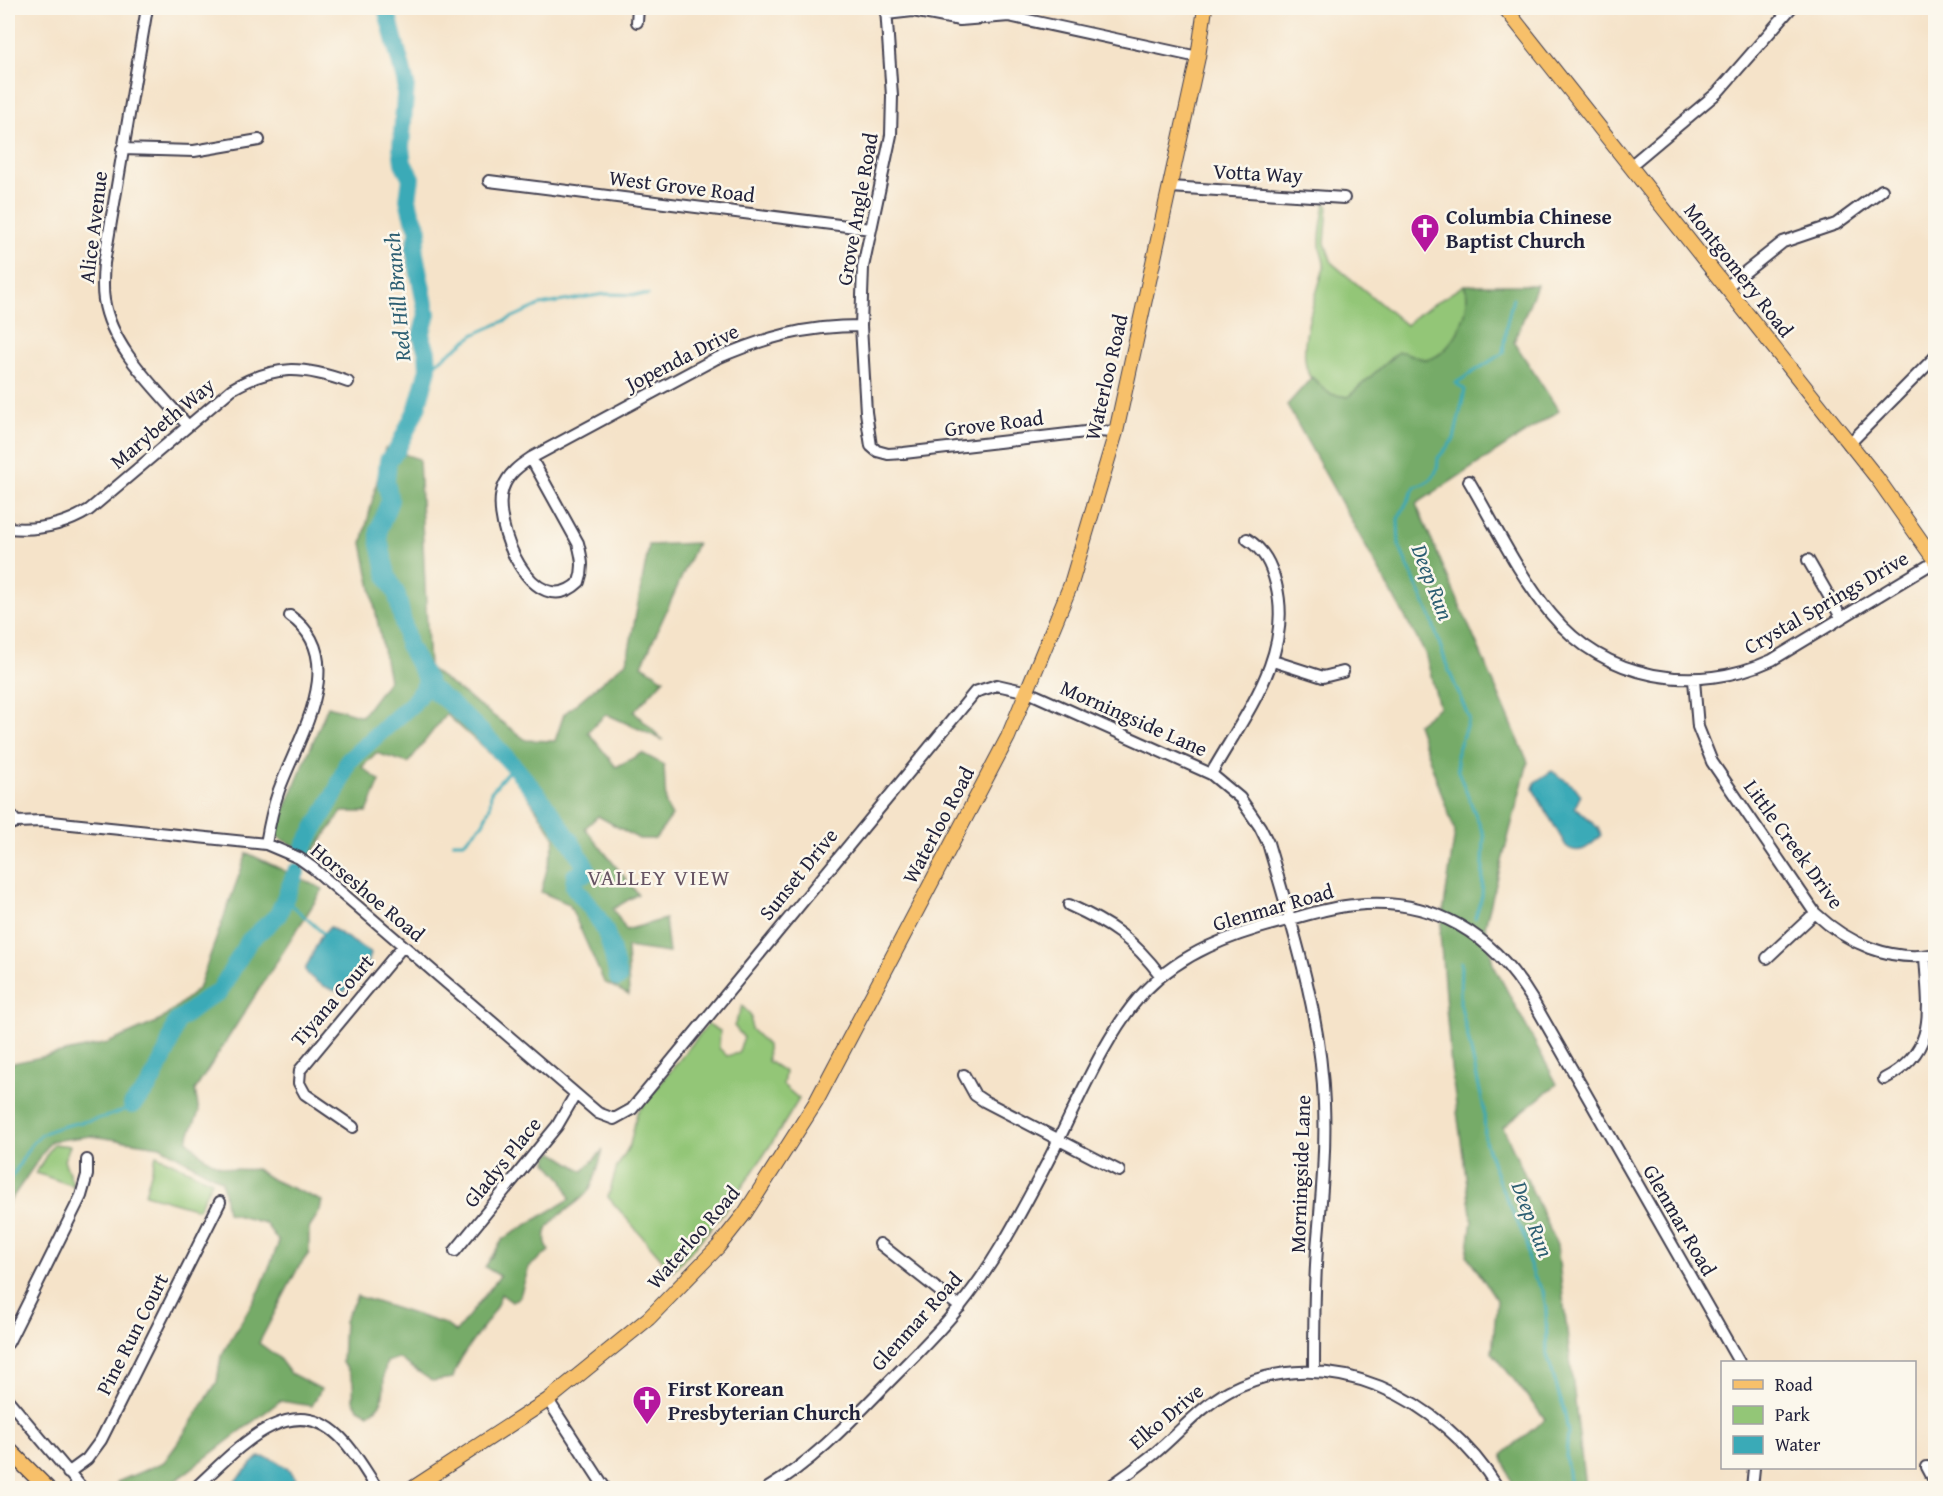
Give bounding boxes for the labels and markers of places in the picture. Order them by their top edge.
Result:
place label: Columbia Chinese Baptist Church [1446,201,1612,256]
church icon: Columbia Chinese Baptist Church [1409,212,1441,254]
place label: First Korean Presbyterian Church [668,1373,861,1428]
church icon: First Korean Presbyterian Church [631,1384,663,1426]

